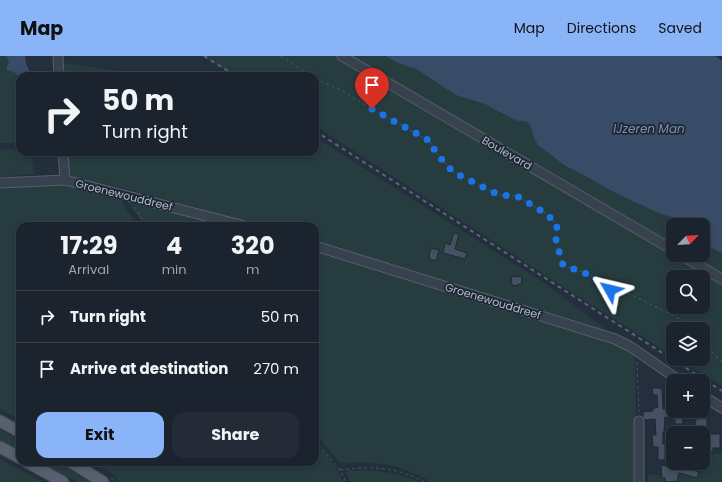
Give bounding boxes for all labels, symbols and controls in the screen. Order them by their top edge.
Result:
text: Map [20,15,63,42]
text: Map [514,18,545,38]
text: Directions [567,18,636,38]
text: Saved [658,18,702,38]
pin [355,68,389,109]
icon: arrive [361,74,383,96]
text: 50 m [102,81,174,120]
icon: right [36,88,88,140]
text: Turn right [102,119,188,144]
water label: IJzeren Man [613,120,685,137]
street label: Boulevard [479,132,535,174]
street label: Groenewouddreef [74,175,175,215]
north arrow [666,218,710,262]
map controls [666,218,710,470]
text: 17:29 [60,229,117,262]
text: 4 [166,229,182,262]
text: 320 [231,229,275,262]
text: Arrival [68,260,109,279]
text: min [162,260,187,279]
text: m [246,260,259,279]
position arrow [589,269,631,311]
button: search [666,270,710,314]
street label: Groenewouddreef [443,279,543,323]
icon: right [36,306,58,328]
text: Turn right [70,306,146,327]
text: 50 m [261,306,299,327]
button: layers [666,322,710,366]
icon: arrive [36,358,58,380]
text: Arrive at destination [70,358,228,379]
text: 270 m [253,358,299,379]
button: + [666,374,710,418]
button: Exit [36,412,164,458]
button: Share [172,412,299,458]
button: − [666,426,710,470]

